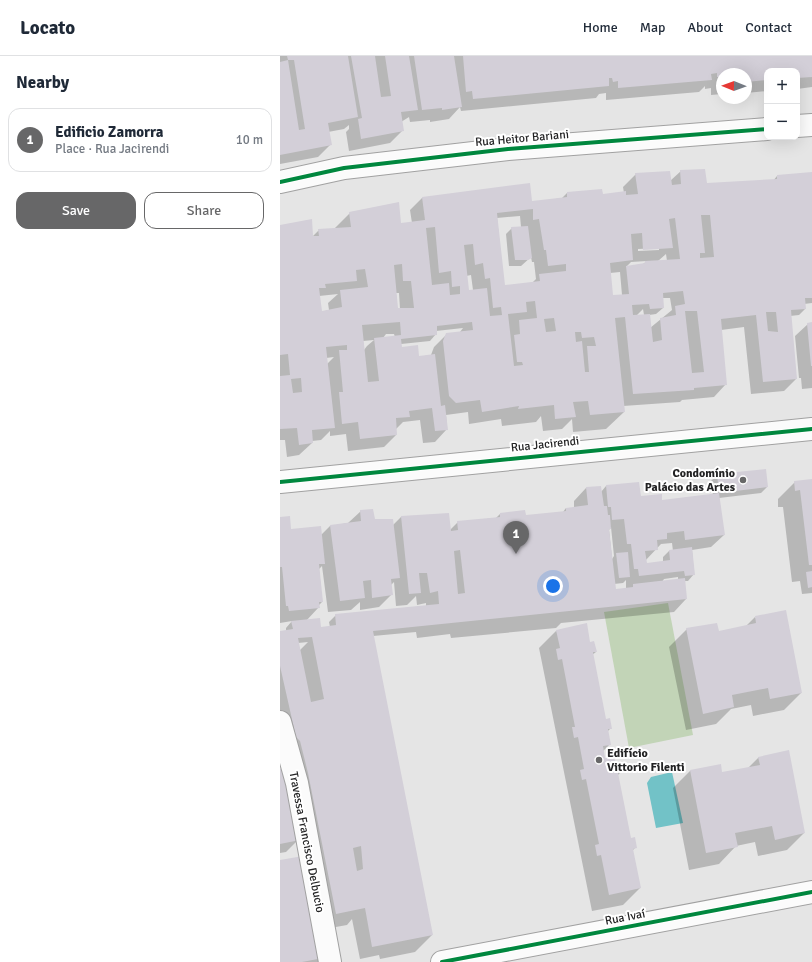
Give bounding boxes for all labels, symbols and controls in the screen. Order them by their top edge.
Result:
text: Locato [20,16,75,40]
text: Home [583,19,618,36]
text: Map [640,19,665,36]
text: About [687,19,723,36]
text: Contact [745,19,792,36]
north arrow [716,68,752,104]
map controls [764,68,800,140]
button: + [764,68,800,104]
text: Nearby [16,72,69,93]
button: − [764,104,800,140]
text: Edificio Zamorra [55,123,164,141]
street label: Rua Heitor Bariani [475,127,570,150]
text: 1 [26,132,34,148]
text: 10 m [236,132,263,148]
text: Place · Rua Jacirendi [55,141,169,157]
button: Save [16,192,136,229]
button: Share [144,192,264,229]
street label: Rua Jacirendi [510,433,580,456]
place label: Condomínio Palácio das Artes [645,466,736,495]
marker: Condomínio Palácio das Artes [738,475,748,485]
pin: 1 [503,521,529,554]
your location [543,576,563,596]
place label: Edifício Vittorio Filenti [607,746,685,775]
marker: Edifício Vittorio Filenti [594,755,604,765]
street label: Travessa Francisco Delbucio [285,770,328,914]
street label: Rua Ivaí [604,906,647,929]

